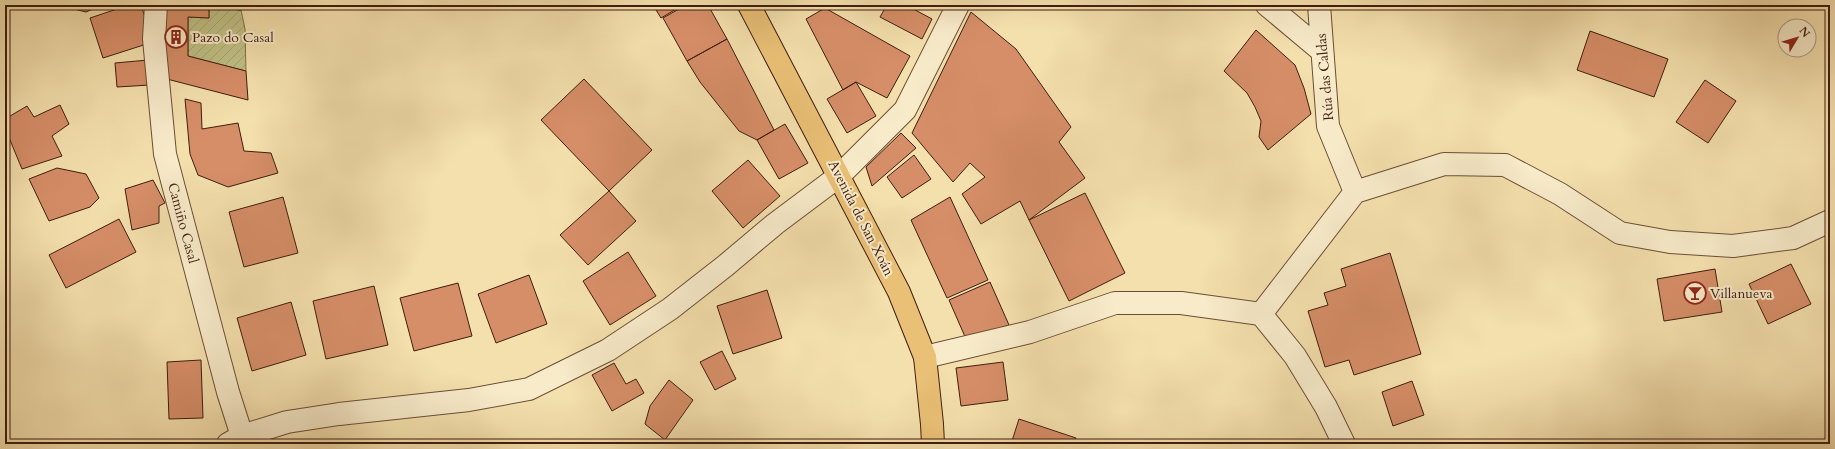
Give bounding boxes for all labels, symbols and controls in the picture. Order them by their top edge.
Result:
north arrow [1777,18,1817,58]
building icon: Pazo do Casal [163,24,189,50]
text: N [1796,24,1814,41]
place label: Pazo do Casal [192,28,274,47]
street label: Rúa das Caldas [1312,32,1338,121]
street label: Avenida de San Xoán [824,157,898,279]
street label: Camiño Casal [163,181,203,266]
bar icon: Villanueva [1682,280,1708,306]
place label: Villanueva [1710,284,1773,303]

